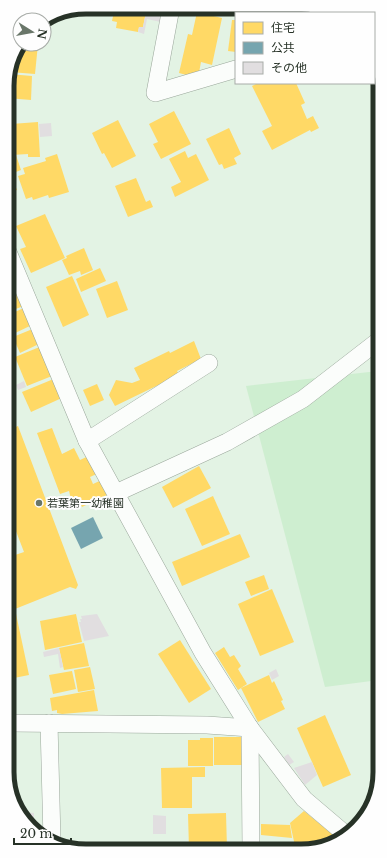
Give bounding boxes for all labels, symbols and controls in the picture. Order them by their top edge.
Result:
north arrow [12,12,52,52]
legend [235,12,375,84]
text: 住宅 [271,20,295,35]
text: N [34,27,50,41]
text: 公共 [271,40,295,55]
text: その他 [271,60,307,75]
place label: 若葉第一幼稚園 [47,496,124,510]
marker: 若葉第一幼稚園 [34,498,44,508]
scale bar [14,820,71,846]
text: 20 m [20,826,52,841]

